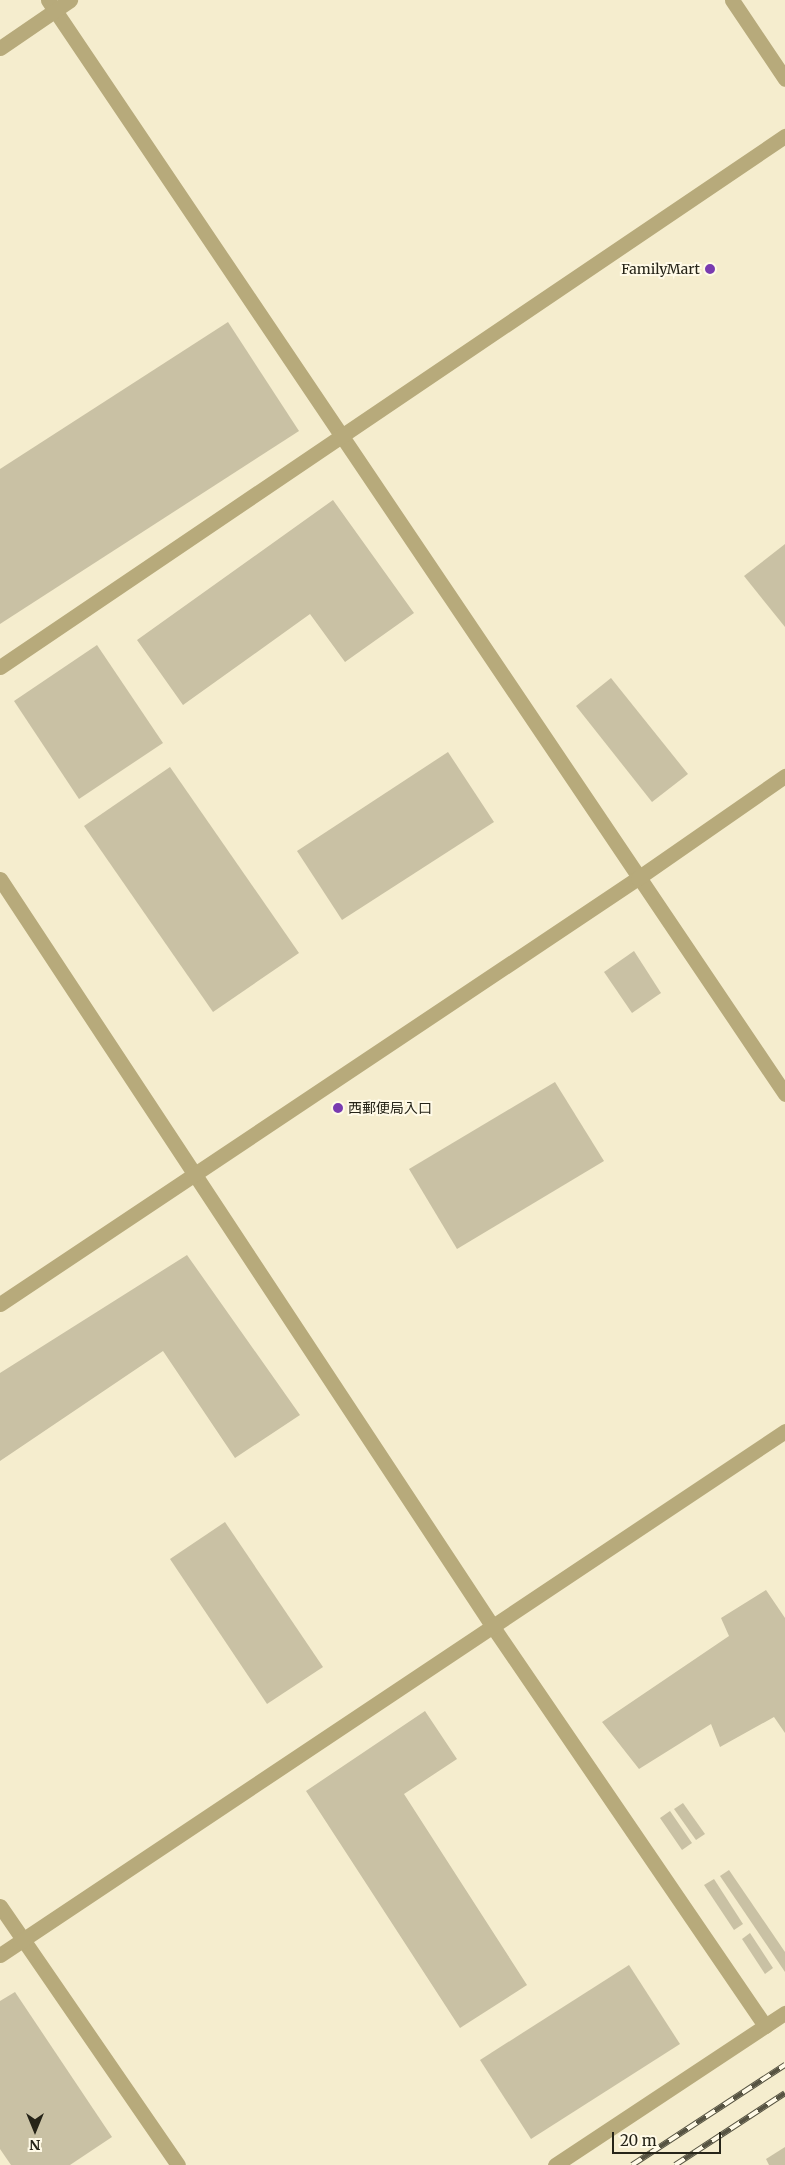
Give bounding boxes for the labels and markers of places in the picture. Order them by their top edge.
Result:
place label: FamilyMart [621,261,700,277]
marker: FamilyMart [704,263,716,275]
place label: 西郵便局入口 [348,1100,432,1116]
marker: 西郵便局入口 [332,1102,344,1114]

